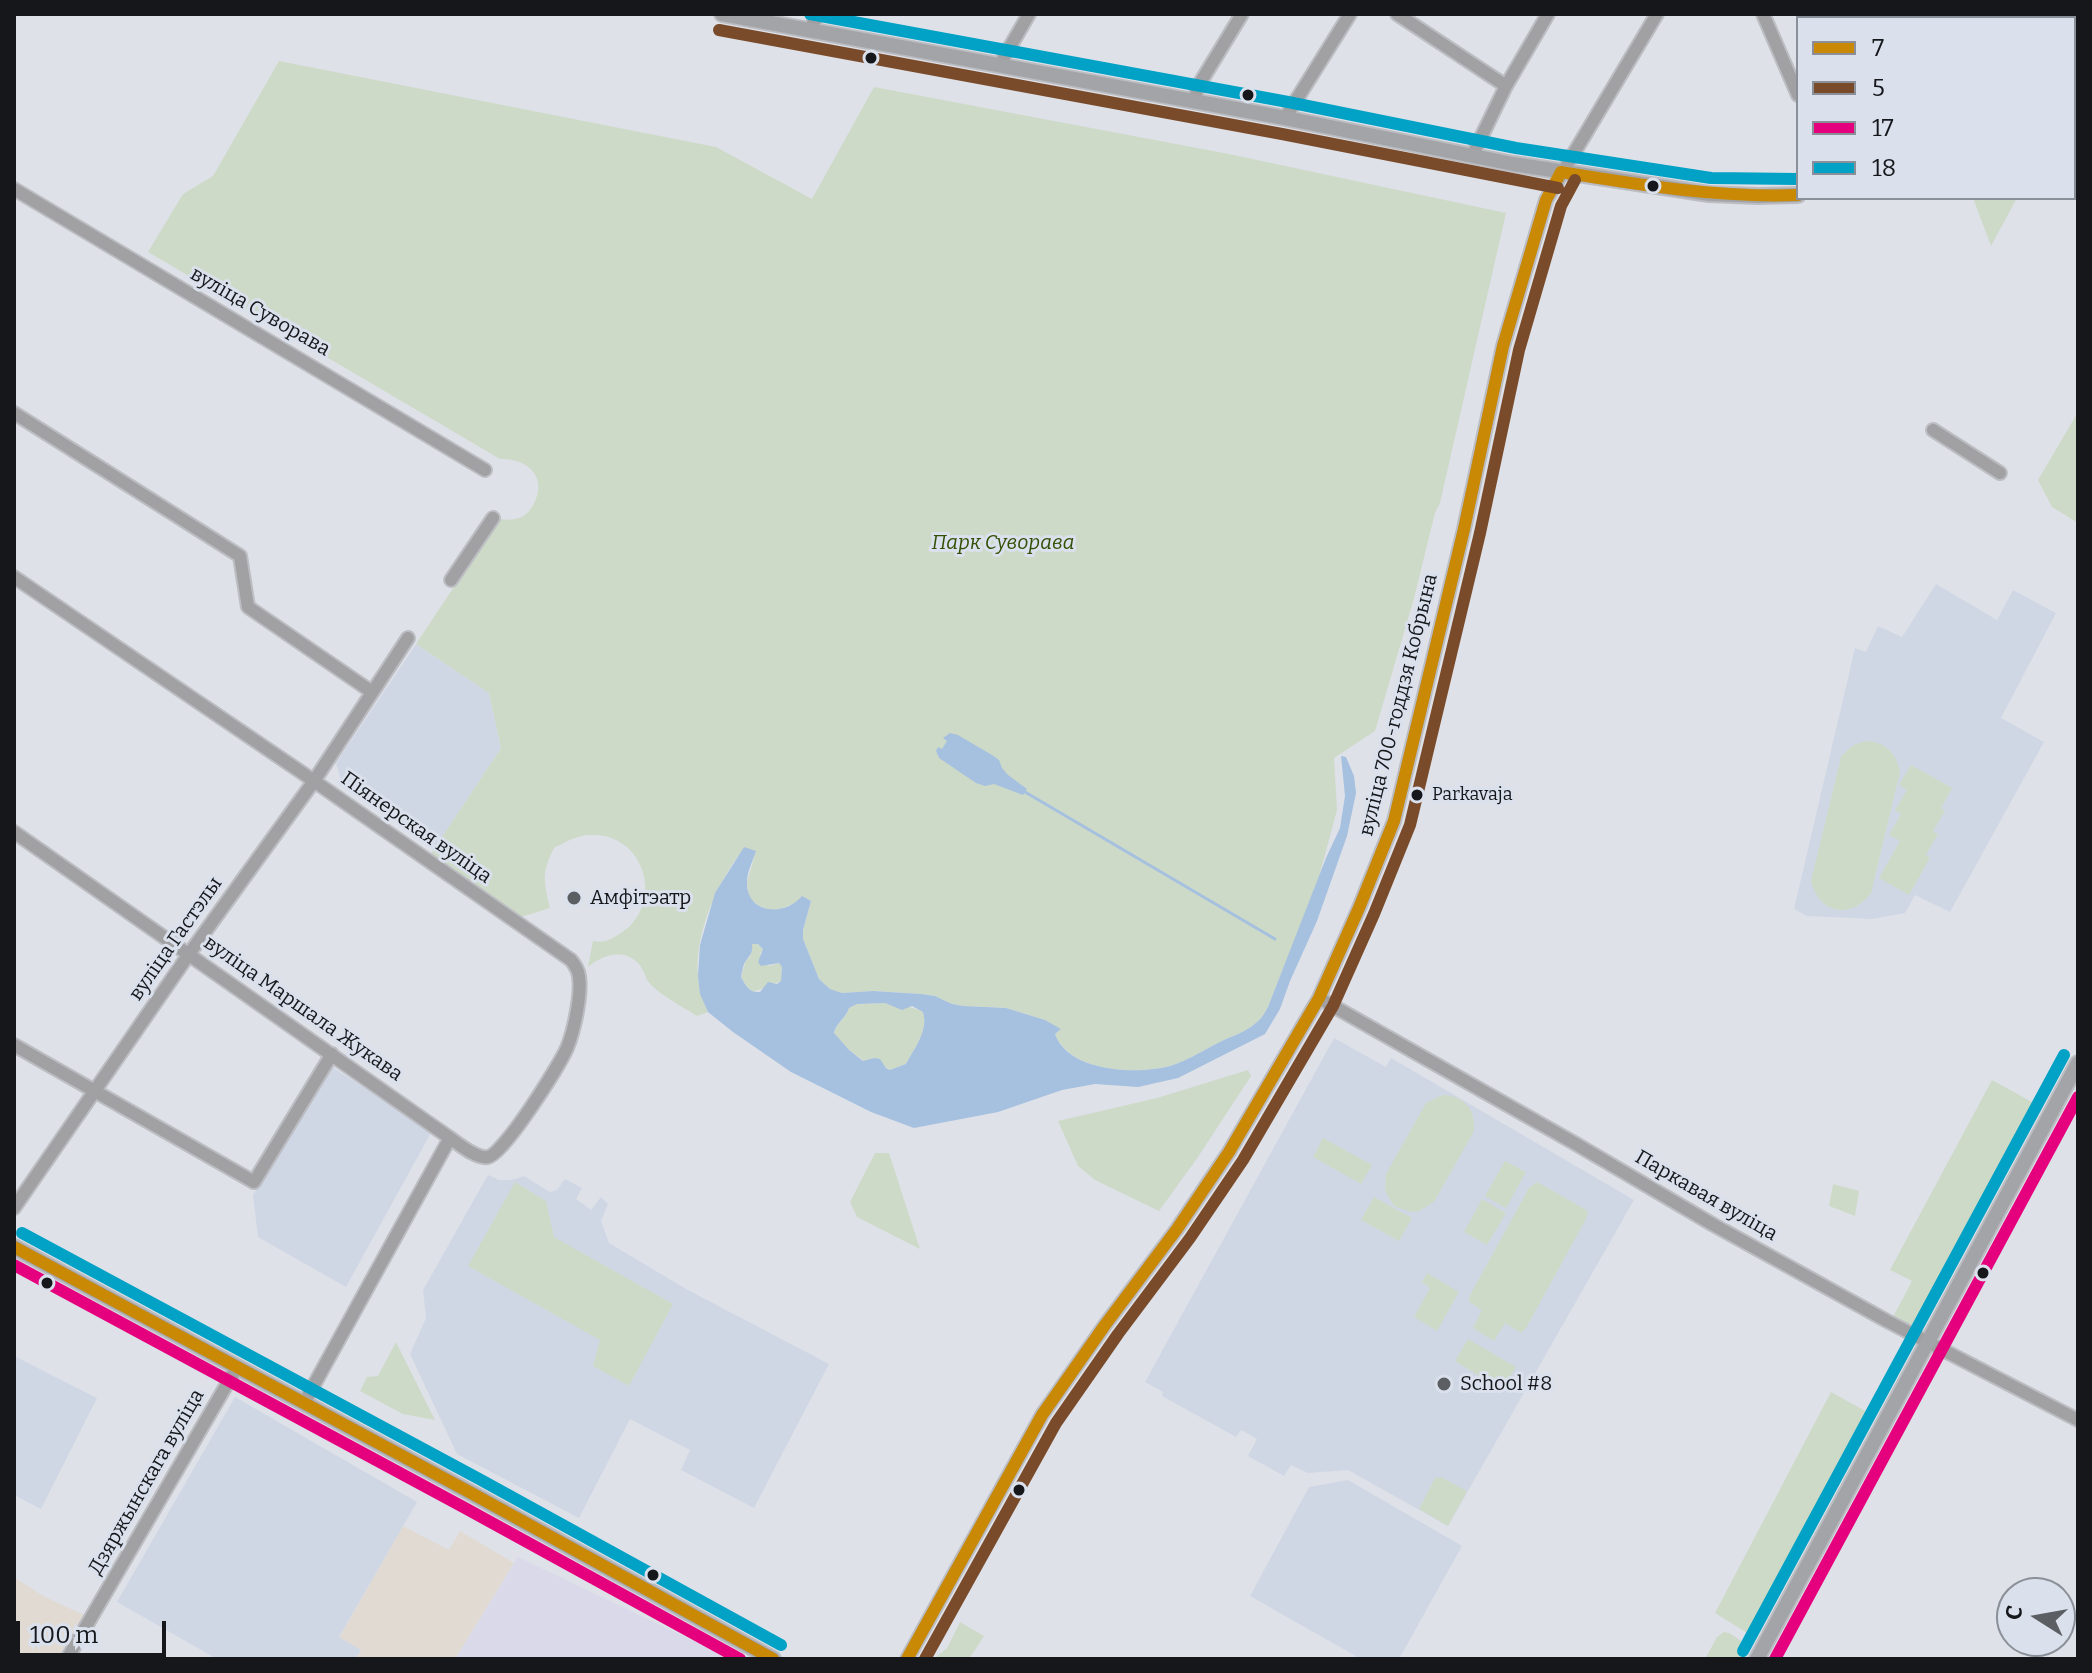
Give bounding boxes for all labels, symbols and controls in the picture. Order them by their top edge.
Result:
legend [1796,16,2076,200]
text: 7 [1872,34,1884,62]
unlabelled marker [863,50,879,66]
text: 5 [1872,74,1885,102]
unlabelled marker [1240,87,1256,103]
text: 17 [1872,114,1894,142]
text: 18 [1872,154,1896,182]
unlabelled marker [1645,178,1661,194]
street label: вуліца Суворава [186,262,334,362]
park label: Парк Суворава [931,531,1075,555]
street label: вуліца 700-годдзя Кобрына [1355,571,1443,839]
street label: Піянерская вуліца [336,767,496,889]
place label: Parkavaja [1432,784,1513,806]
marker: Parkavaja [1409,787,1425,803]
street label: вуліца Гастэлы [124,873,228,1005]
place label: Амфітэатр [590,886,691,910]
marker: Амфітэатр [565,889,583,907]
street label: вуліца Маршала Жукава [199,931,407,1087]
street label: Паркавая вуліца [1631,1146,1781,1246]
unlabelled marker [1975,1265,1991,1281]
unlabelled marker [39,1275,55,1291]
place label: School #8 [1460,1372,1552,1396]
marker: School #8 [1435,1375,1453,1393]
street label: Дзяржынскага вуліца [84,1385,210,1579]
unlabelled marker [1011,1482,1027,1498]
unlabelled marker [645,1567,661,1583]
north arrow [1996,1577,2076,1657]
text: С [1999,1603,2028,1622]
scale bar [20,1605,170,1655]
text: 100 m [30,1621,98,1649]

